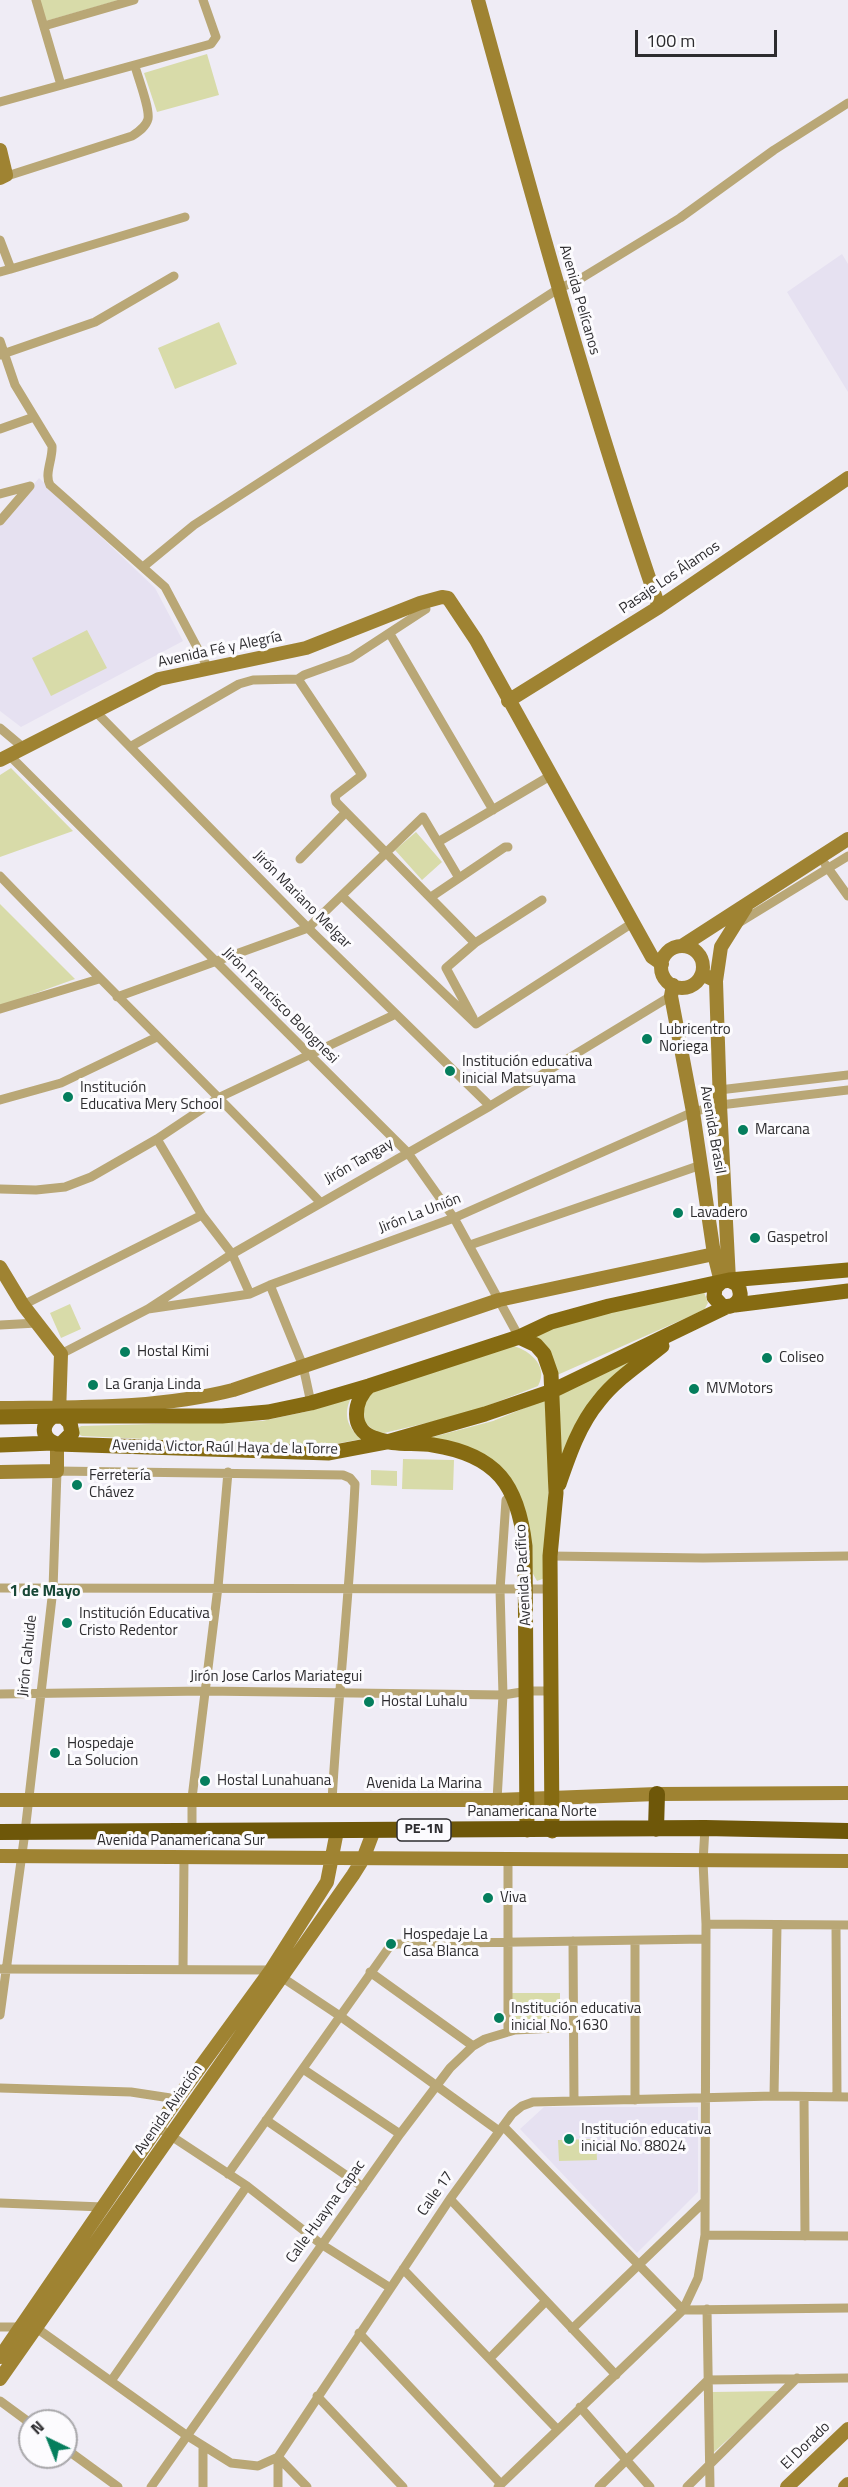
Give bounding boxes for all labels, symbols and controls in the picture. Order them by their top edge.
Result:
scale bar [638,18,780,56]
text: 100 m [646,27,695,54]
street label: Avenida Pelícanos [555,243,603,357]
street label: Pasaje Los Álamos [616,538,724,618]
street label: Avenida Fé y Alegría [156,628,284,672]
street label: Jirón Mariano Melgar [249,847,355,953]
street label: Jirón Francisco Bolognesi [218,944,342,1068]
place label: Lubricentro Noriega [659,1021,731,1056]
marker: Lubricentro Noriega [640,1032,654,1046]
place label: Institución educativa inicial Matsuyama [462,1053,592,1088]
marker: Institución educativa inicial Matsuyama [443,1064,457,1078]
place label: Institución Educativa Mery School [80,1079,222,1114]
street label: Avenida Brasil [695,1085,729,1175]
marker: Institución Educativa Mery School [61,1090,75,1104]
place label: Marcana [755,1121,810,1139]
marker: Marcana [736,1123,750,1137]
street label: Jirón Tangay [321,1135,397,1189]
street label: Jirón La Unión [376,1190,464,1238]
place label: Lavadero [690,1204,748,1222]
marker: Lavadero [671,1206,685,1220]
place label: Gaspetrol [767,1229,828,1247]
marker: Gaspetrol [748,1231,762,1245]
place label: Hostal Kimi [137,1343,209,1361]
marker: Hostal Kimi [118,1345,132,1359]
place label: Coliseo [779,1349,824,1367]
marker: Coliseo [760,1351,774,1365]
place label: La Granja Linda [105,1376,201,1394]
marker: La Granja Linda [86,1378,100,1392]
place label: MVMotors [706,1380,773,1398]
marker: MVMotors [687,1382,701,1396]
street label: Avenida Victor Raúl Haya de la Torre [112,1437,338,1459]
place label: Ferretería Chávez [89,1467,151,1502]
marker: Ferretería Chávez [70,1478,84,1492]
street label: Avenida Pacífico [512,1524,536,1626]
district label: 1 de Mayo [9,1582,81,1602]
place label: Institución Educativa Cristo Redentor [79,1605,210,1640]
street label: Jirón Cahuide [15,1614,41,1698]
marker: Institución Educativa Cristo Redentor [60,1616,74,1630]
street label: Jirón Jose Carlos Mariategui [190,1668,362,1686]
place label: Hostal Luhalu [381,1693,468,1711]
marker: Hostal Luhalu [362,1695,376,1709]
place label: Hospedaje La Solucion [67,1735,138,1770]
marker: Hospedaje La Solucion [48,1746,62,1760]
place label: Hostal Lunahuana [217,1772,331,1790]
marker: Hostal Lunahuana [198,1774,212,1788]
street label: Avenida La Marina [366,1775,482,1793]
street label: Panamericana Norte [467,1803,597,1821]
road number: PE-1N [397,1819,451,1841]
street label: Avenida Panamericana Sur [97,1832,265,1850]
place label: Viva [500,1889,527,1907]
marker: Viva [481,1891,495,1905]
place label: Hospedaje La Casa Blanca [403,1926,488,1961]
marker: Hospedaje La Casa Blanca [384,1937,398,1951]
place label: Institución educativa inicial No. 1630 [511,2000,641,2035]
marker: Institución educativa inicial No. 1630 [492,2011,506,2025]
street label: Avenida Aviación [131,2061,207,2159]
place label: Institución educativa inicial No. 88024 [581,2121,711,2156]
marker: Institución educativa inicial No. 88024 [562,2132,576,2146]
street label: Calle Huayna Capac [283,2157,369,2267]
street label: Calle 17 [414,2168,458,2220]
north arrow [18,2409,78,2469]
text: N [25,2415,49,2440]
street label: El Dorado [778,2418,834,2474]

